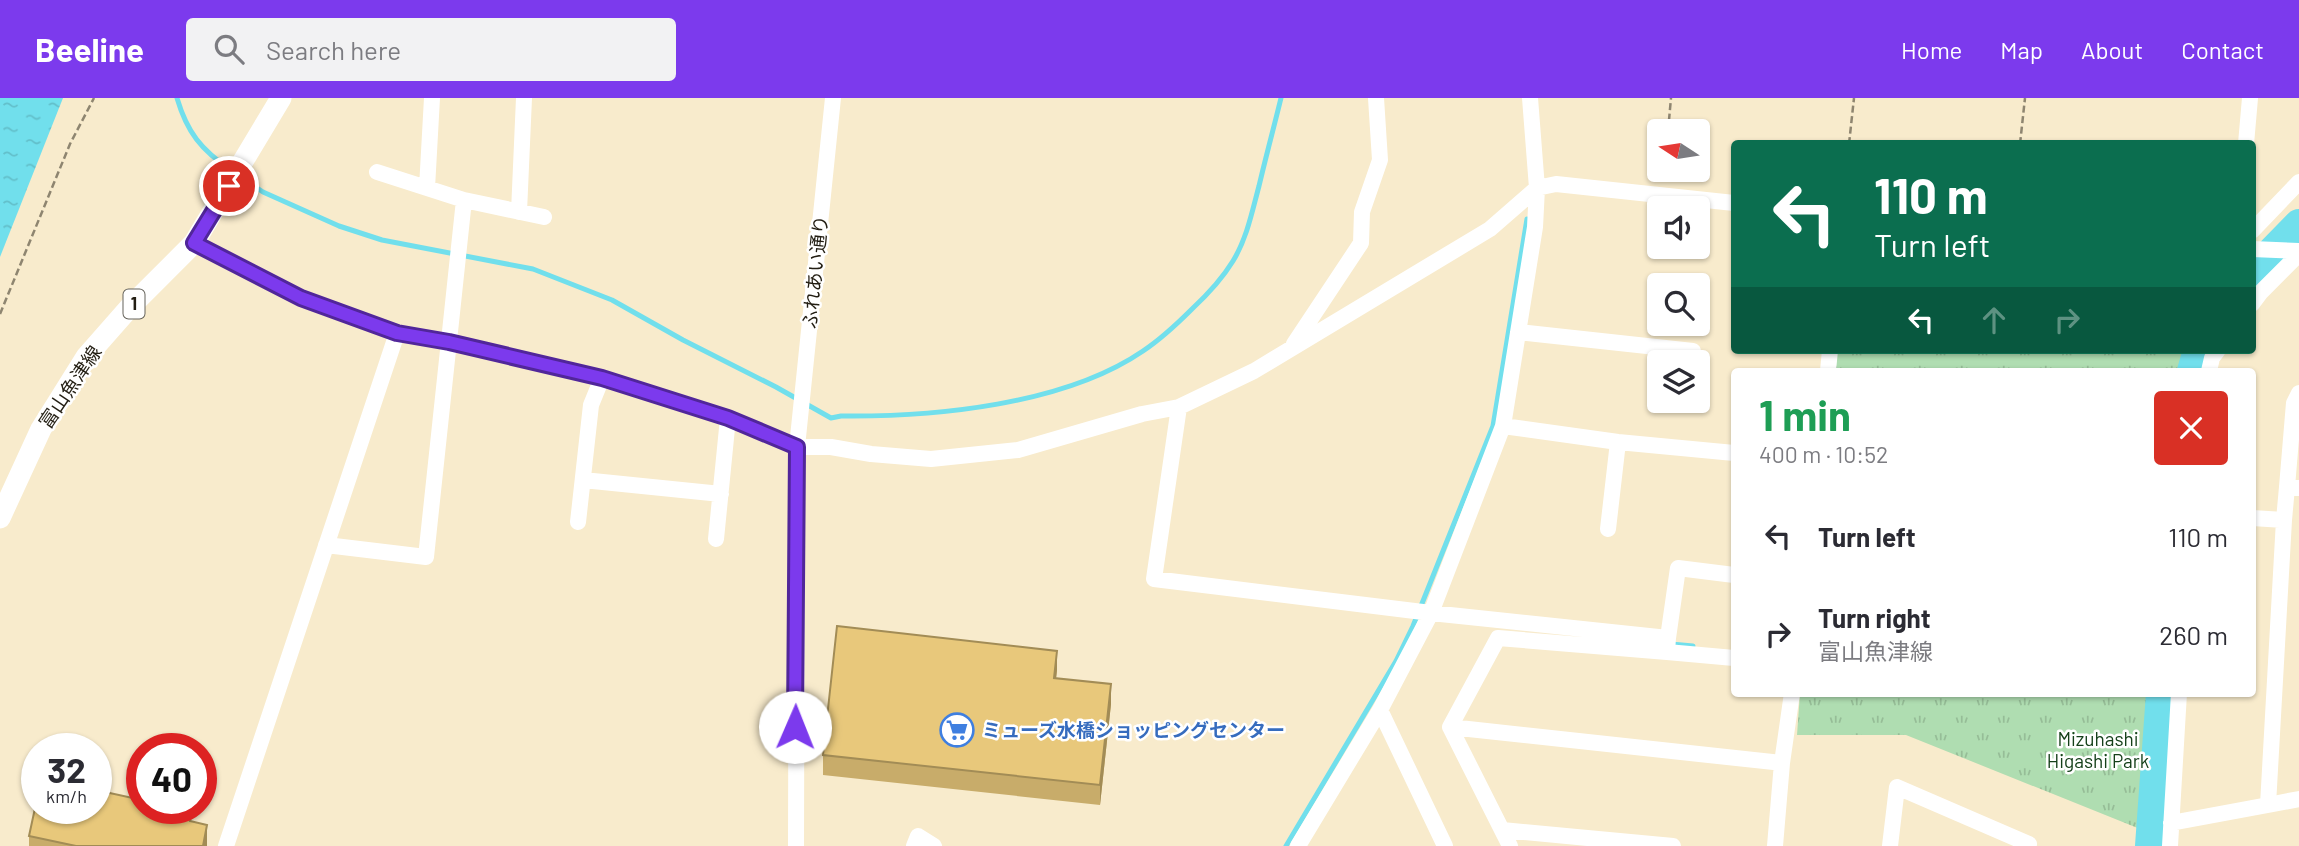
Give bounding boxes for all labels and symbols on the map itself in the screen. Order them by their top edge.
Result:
north arrow [1647,119,1710,182]
pin [199,156,259,216]
street label: ふれあい通り [797,214,832,330]
road number: 1 [124,289,144,318]
street label: 富山魚津線 [33,341,106,433]
position arrow [758,690,832,764]
supermarket icon: ミューズ水橋ショッピングセンター [938,711,976,749]
place label: ミューズ水橋ショッピングセンター [982,718,1285,741]
park label: Mizuhashi Higashi Park [2047,727,2149,772]
speed limit sign: 40 [126,733,217,824]

